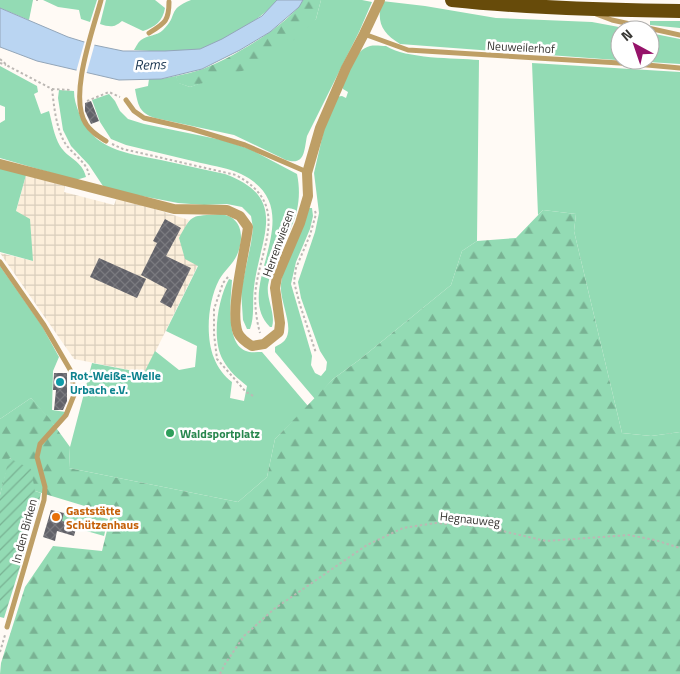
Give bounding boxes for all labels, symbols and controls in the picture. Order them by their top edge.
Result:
north arrow [610,20,660,70]
text: N [616,23,637,46]
street label: Neuweilerhof [487,36,555,58]
water label: Rems [134,53,167,75]
street label: Herrenwiesen [257,207,299,279]
place label: Rot-Weiße-Welle Urbach e.V. [70,366,161,399]
marker: Rot-Weiße-Welle Urbach e.V. [54,376,66,388]
place label: Waldsportplatz [180,424,260,443]
marker: Waldsportplatz [164,427,176,439]
street label: In den Birken [6,497,42,565]
place label: Gaststätte Schützenhaus [66,501,139,534]
street label: Hegnauweg [439,506,501,532]
marker: Gaststätte Schützenhaus [50,511,62,523]

